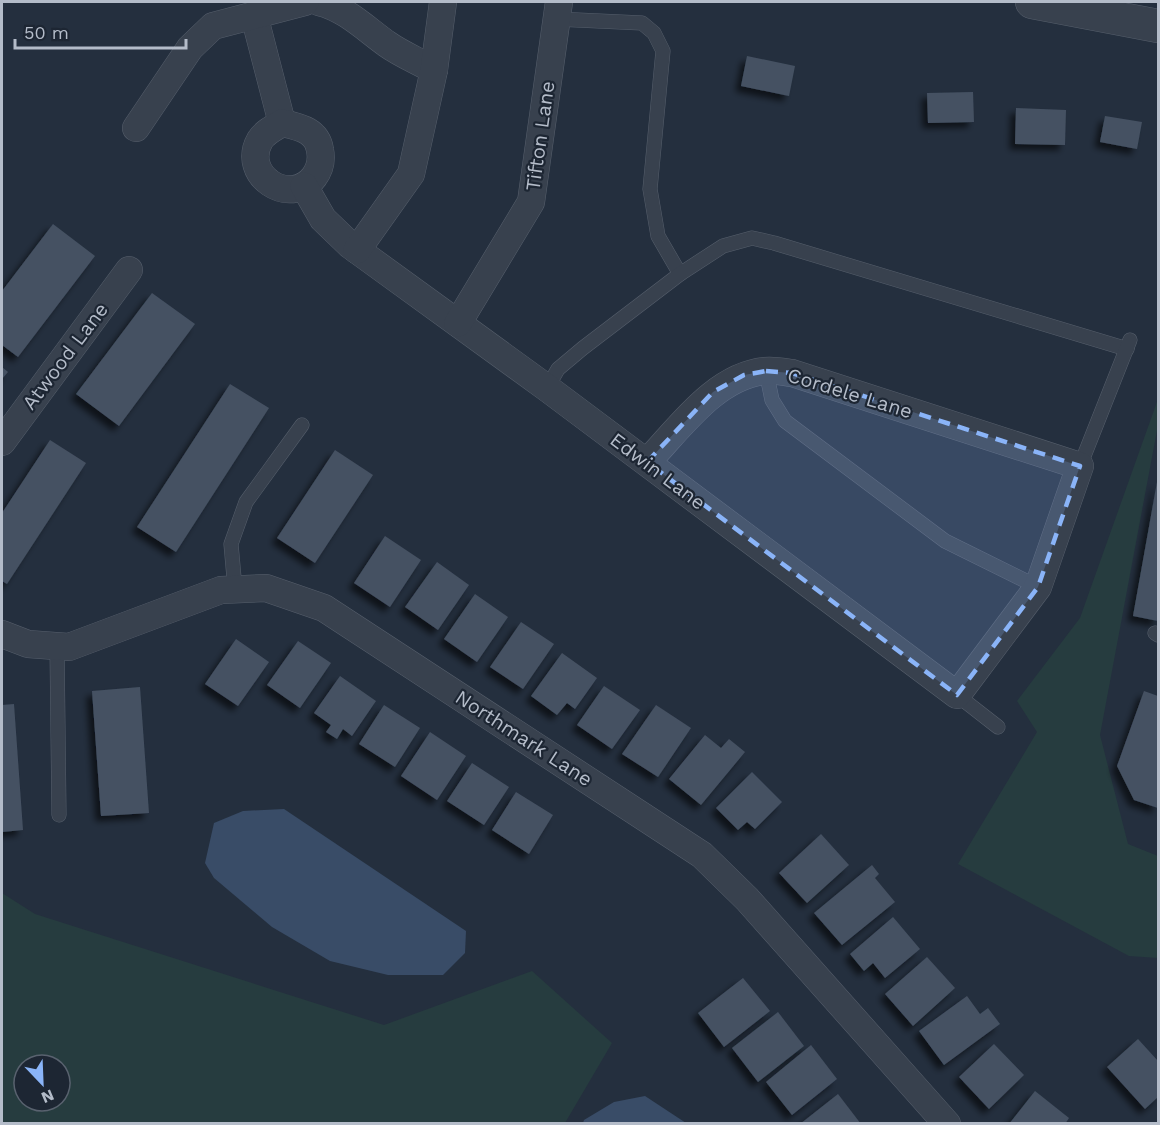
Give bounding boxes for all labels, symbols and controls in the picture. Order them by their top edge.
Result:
scale bar [15,12,186,50]
text: 50 m [24,22,69,43]
street label: Tifton Lane [520,80,560,192]
street label: Atwood Lane [17,298,113,414]
street label: Cordele Lane [785,363,915,423]
street label: Edwin Lane [606,427,710,515]
street label: Northmark Lane [451,685,597,791]
north arrow [12,1053,72,1113]
text: N [38,1085,57,1107]

